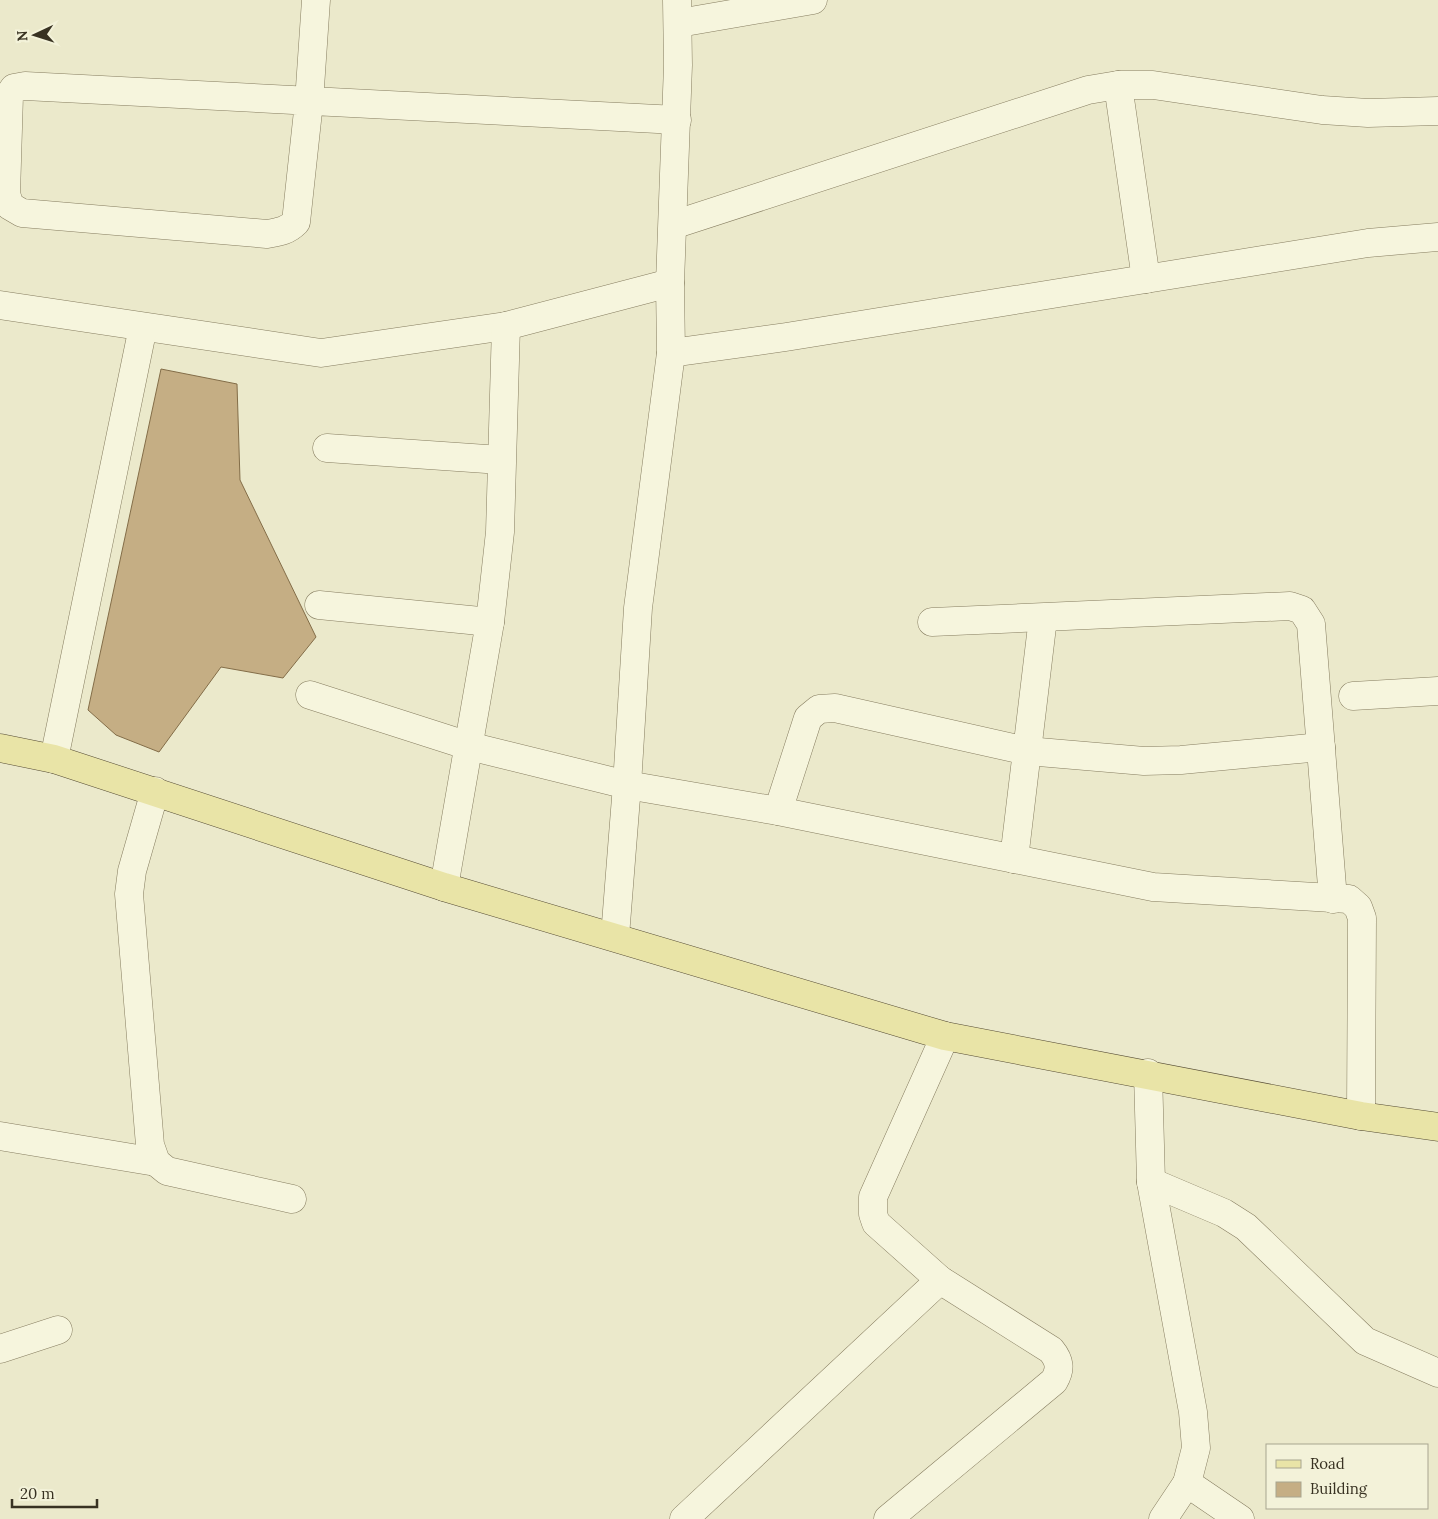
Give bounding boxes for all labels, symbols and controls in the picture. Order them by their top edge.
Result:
north arrow [10,10,60,60]
text: N [13,30,31,42]
legend [1266,1444,1428,1509]
text: Road [1310,1454,1345,1473]
scale bar [12,1476,98,1508]
text: Building [1310,1479,1368,1498]
text: 20 m [20,1484,55,1503]

